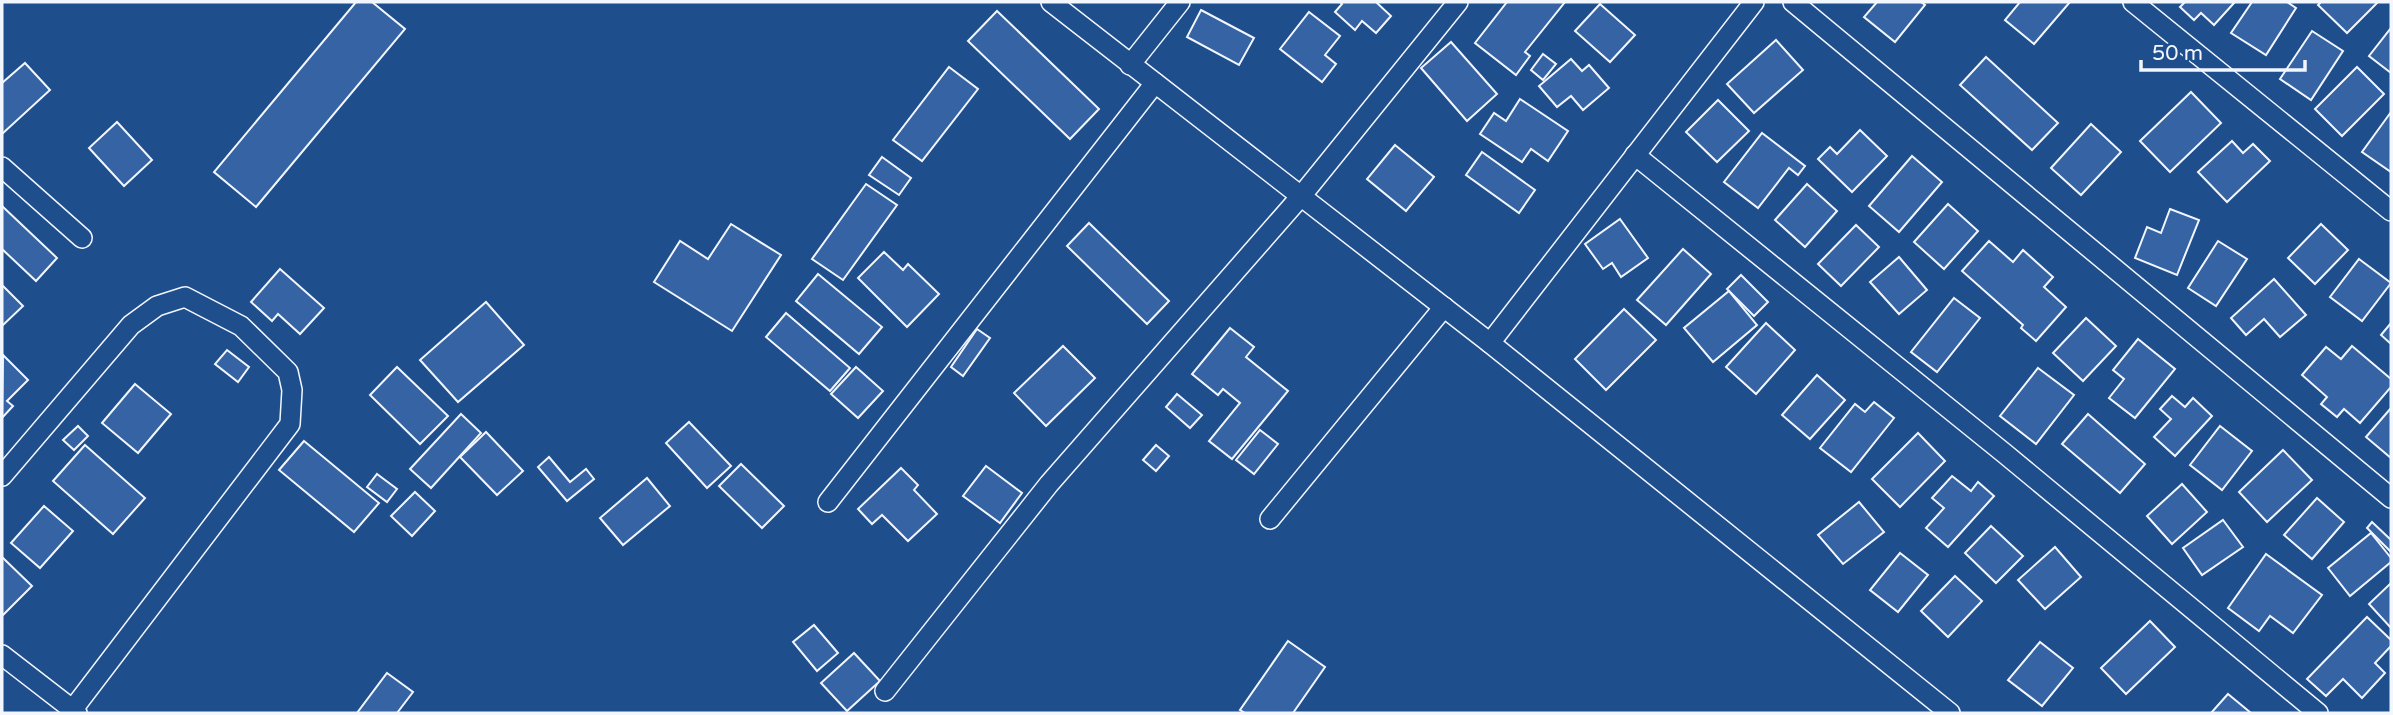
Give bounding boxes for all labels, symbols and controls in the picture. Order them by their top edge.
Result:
scale bar [2141,28,2306,72]
text: 50 m [2152,41,2203,66]

